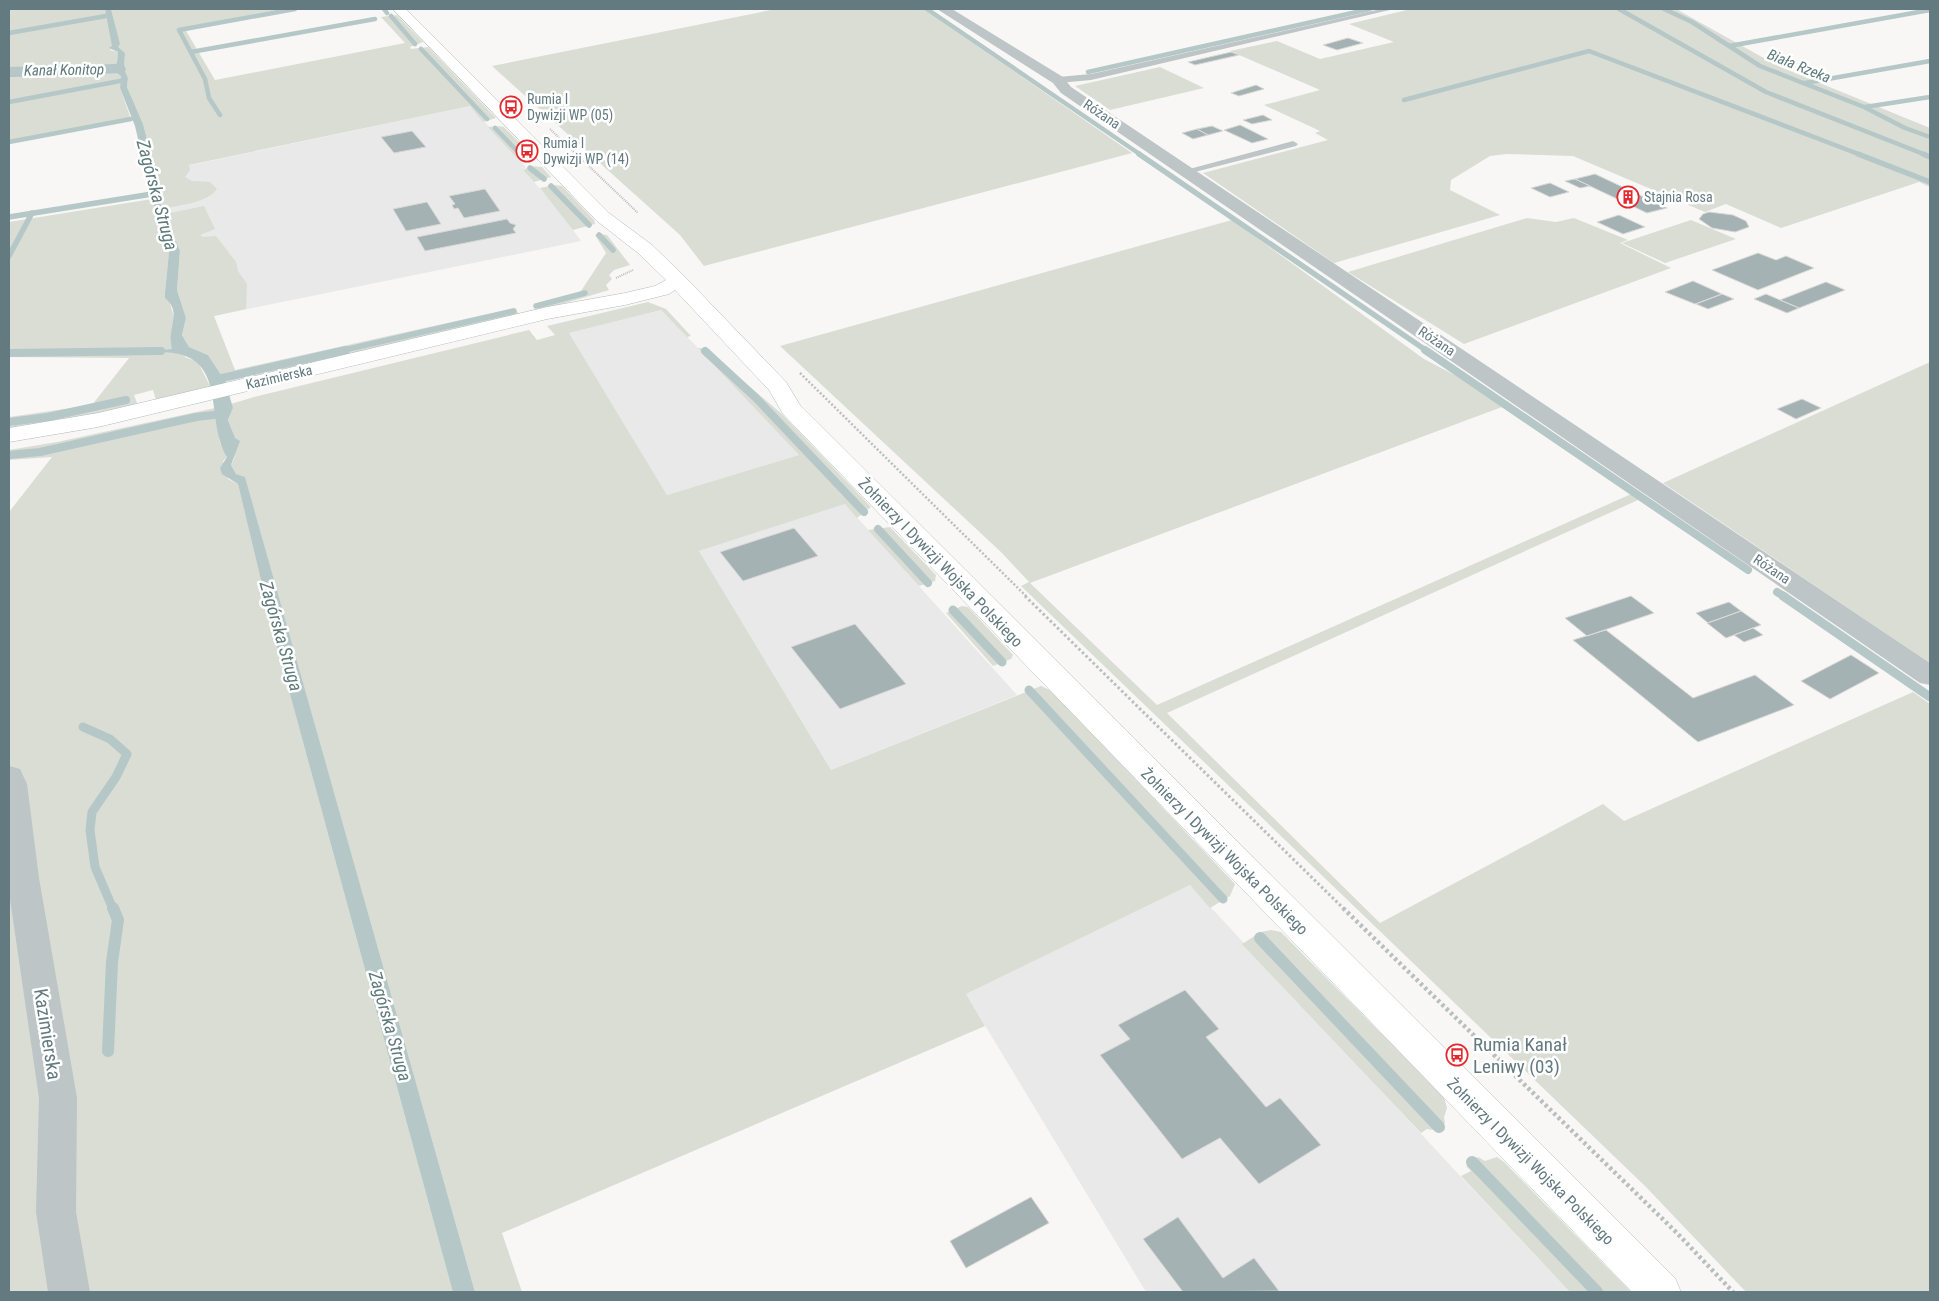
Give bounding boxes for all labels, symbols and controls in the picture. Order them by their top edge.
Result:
water label: Biała Rzeka [1765,45,1833,87]
water label: Kanał Konitop [24,60,104,80]
place label: Rumia I Dywizji WP (05) [527,91,613,124]
bus stop icon: Rumia I Dywizji WP (05) [499,95,523,119]
street label: Różana [1081,96,1123,132]
place label: Rumia I Dywizji WP (14) [543,135,629,168]
water label: Zagórska Struga [132,136,182,252]
bus stop icon: Rumia I Dywizji WP (14) [515,139,539,163]
building icon: Stajnia Rosa [1616,185,1640,209]
place label: Stajnia Rosa [1644,189,1713,205]
street label: Różana [1416,323,1458,359]
street label: Kazimierska [244,362,314,392]
street label: Żołnierzy I Dywizji Wojska Polskiego [854,474,1027,651]
street label: Różana [1751,551,1793,587]
water label: Zagórska Struga [255,577,307,693]
street label: Żołnierzy I Dywizji Wojska Polskiego [1137,764,1312,939]
water label: Zagórska Struga [364,967,416,1083]
street label: Kazimierska [29,987,66,1081]
place label: Rumia Kanał Leniwy (03) [1473,1033,1567,1078]
bus stop icon: Rumia Kanał Leniwy (03) [1445,1043,1469,1067]
street label: Żołnierzy I Dywizji Wojska Polskiego [1443,1074,1618,1249]

